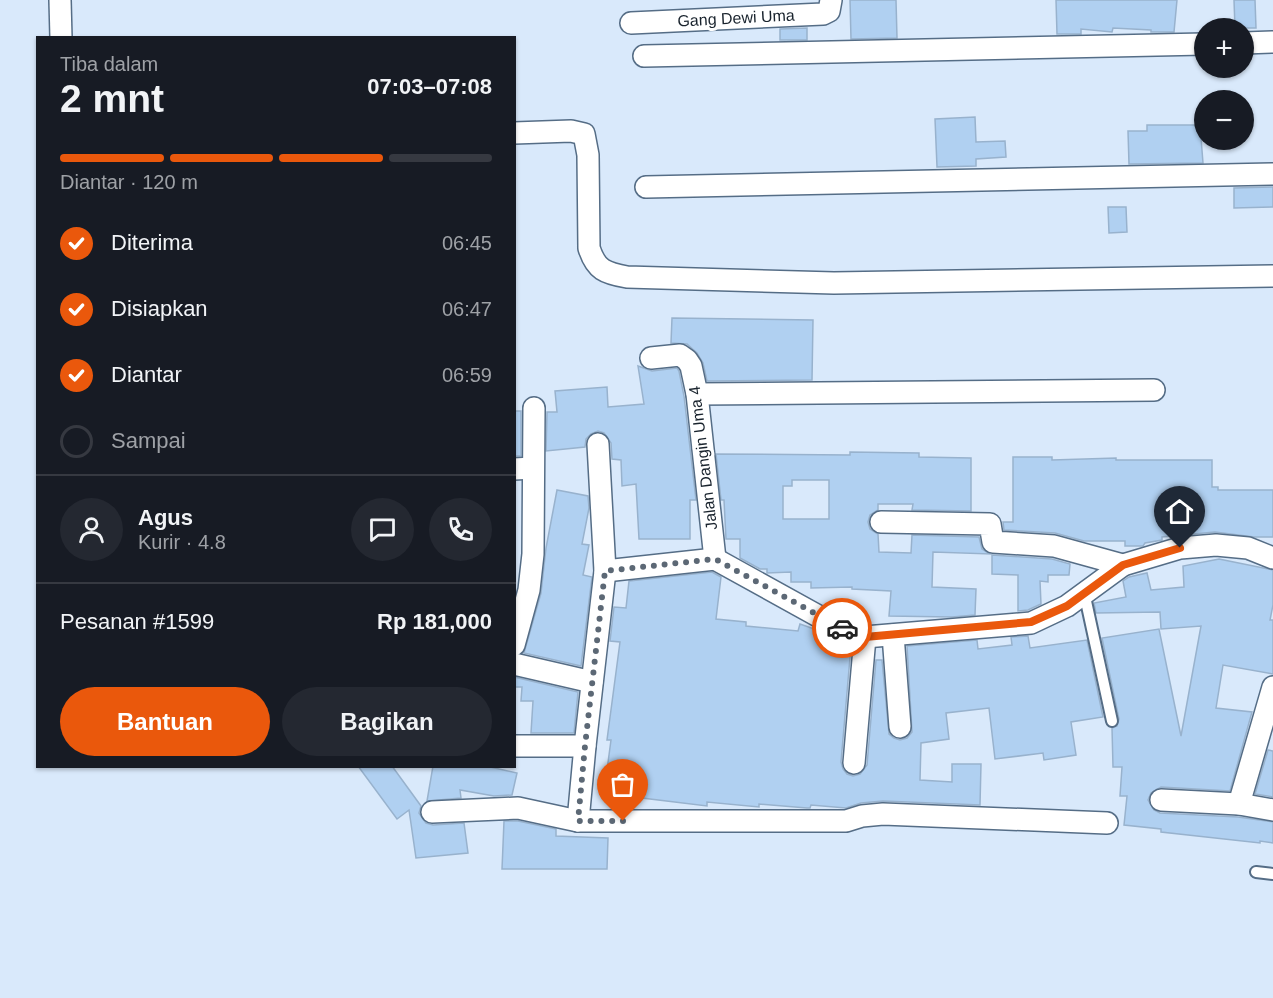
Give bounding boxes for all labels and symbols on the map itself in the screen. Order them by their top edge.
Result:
street label: Gang Dewi Uma [677,6,795,30]
street label: Jalan Dangin Uma 4 [686,385,720,531]
pin [1154,486,1205,548]
courier [812,598,872,658]
pin [597,759,648,821]

